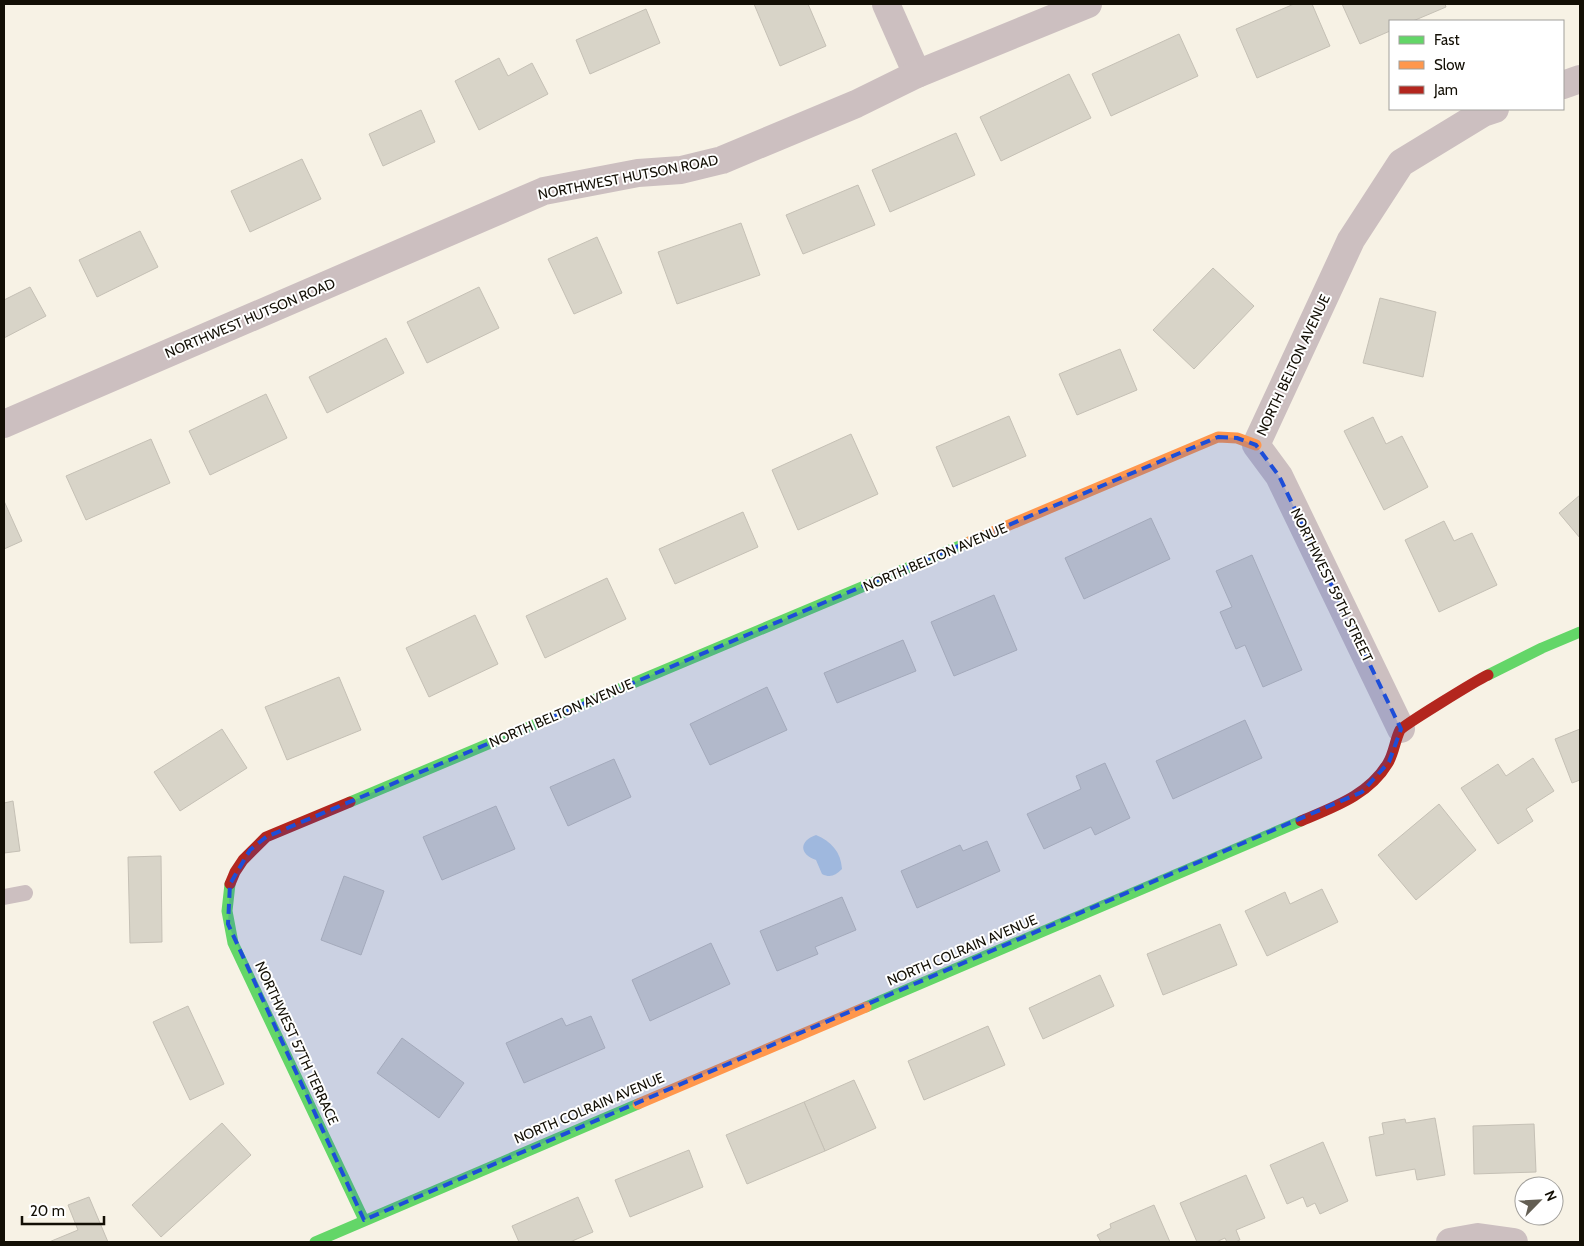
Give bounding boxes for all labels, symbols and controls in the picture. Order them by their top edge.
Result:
legend [1389,20,1564,110]
text: Fast [1434,31,1459,49]
text: Slow [1434,56,1465,74]
text: Jam [1433,81,1458,99]
street label: NORTHWEST HUTSON ROAD [536,151,720,203]
street label: NORTHWEST HUTSON ROAD [162,274,338,362]
street label: NORTH BELTON AVENUE [1252,291,1334,439]
street label: NORTHWEST 59TH STREET [1287,505,1377,665]
street label: NORTH BELTON AVENUE [860,518,1010,595]
street label: NORTH BELTON AVENUE [486,674,636,751]
street label: NORTH COLRAIN AVENUE [884,910,1040,990]
street label: NORTHWEST 57TH TERRACE [251,958,343,1128]
street label: NORTH COLRAIN AVENUE [511,1068,667,1148]
north arrow [1514,1176,1564,1226]
text: N [1541,1188,1561,1204]
scale bar [22,1194,105,1226]
text: 20 m [30,1202,65,1220]

